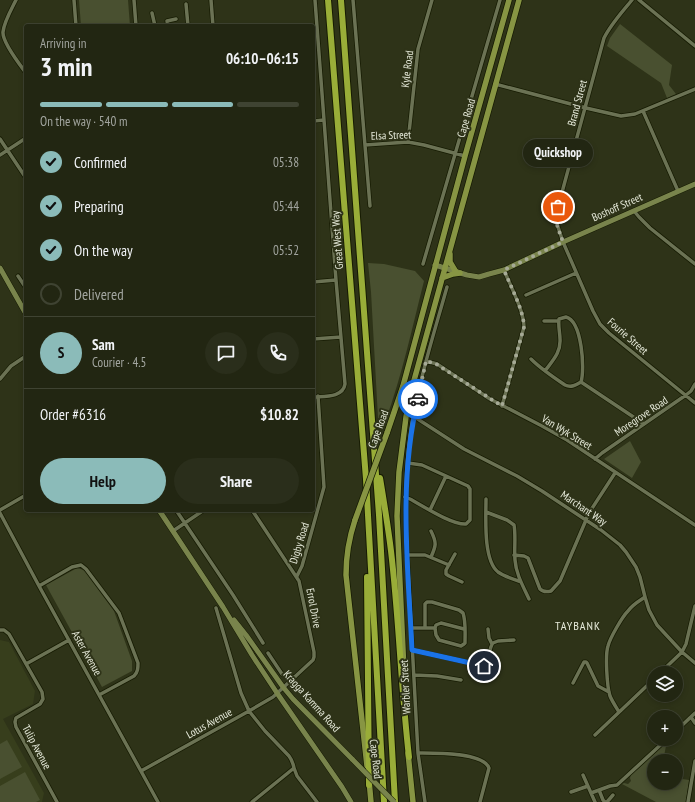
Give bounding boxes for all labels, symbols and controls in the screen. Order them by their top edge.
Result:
text: Arriving in [40,35,87,52]
text: 06:10–06:15 [226,49,299,68]
street label: Kyle Road [398,49,416,88]
text: 3 min [40,50,93,83]
street label: Brand Street [564,78,590,128]
street label: Cape Road [454,97,478,139]
text: On the way · 540 m [40,113,127,130]
street label: Elsa Street [371,127,411,143]
callout: Quickshop [523,139,593,167]
text: Quickshop [534,144,582,161]
icon: check [40,151,62,173]
text: Confirmed [74,153,127,172]
text: 05:38 [273,154,299,171]
pin [541,190,575,224]
street label: Boshoff Street [590,190,644,224]
icon: check [40,195,62,217]
icon: bag [547,196,569,218]
text: Preparing [74,197,124,216]
text: 05:44 [273,198,299,215]
street label: Great West Way [328,209,346,270]
icon: check [40,239,62,261]
text: On the way [74,241,133,260]
text: 05:52 [273,242,299,259]
text: Delivered [74,285,124,304]
street label: Fourie Street [605,315,651,357]
button: chat [205,332,247,374]
button: phone [257,332,299,374]
text: Sam [92,335,115,354]
text: S [58,343,64,362]
text: Courier · 4.5 [92,354,146,371]
courier [398,379,438,419]
icon: car [407,388,429,410]
street label: Moregrove Road [612,393,671,439]
text: Order #6316 [40,405,106,424]
text: $10.82 [260,405,299,424]
street label: Cape Road [365,408,391,450]
street label: Van Wyk Street [538,411,595,453]
button: Help [40,458,166,504]
button: Share [174,458,299,504]
street label: Marchant Way [558,487,611,529]
street label: Digby Road [286,520,312,565]
street label: Errol Drive [303,587,325,630]
district label: TAYBANK [555,618,601,633]
street label: Aster Avenue [69,628,105,678]
pin [467,649,501,683]
icon: home [473,655,495,677]
street label: Warbler Street [397,659,413,715]
map controls [647,666,683,790]
button: layers [647,666,683,702]
street label: Kragga Kamma Road [281,667,344,735]
street label: Lotus Avenue [184,704,235,741]
button: + [647,710,683,746]
street label: Tulip Avenue [19,722,55,772]
street label: Cape Road [367,738,385,780]
button: − [647,754,683,790]

